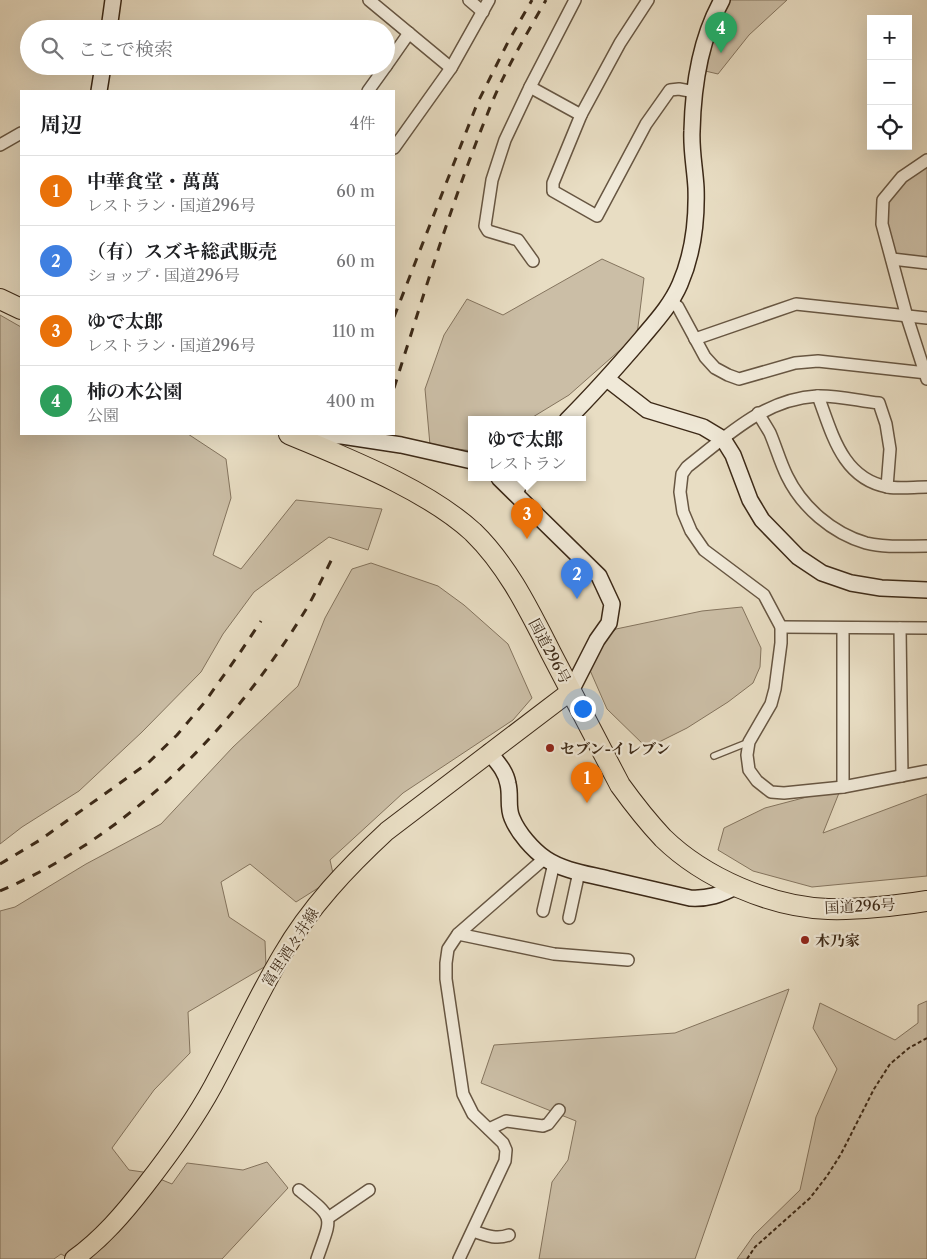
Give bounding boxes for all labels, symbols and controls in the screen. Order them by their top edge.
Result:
pin: 4 [705,12,737,53]
map controls [867,15,912,150]
button: + [867,15,912,60]
search box [20,20,395,75]
icon: search [38,34,66,62]
text: ここで検索 [78,38,173,61]
button: − [867,60,912,105]
button: locate [867,105,912,150]
text: 周辺 [40,112,82,137]
text: 4件 [350,113,375,133]
text: 中華食堂・萬萬 [87,170,220,193]
text: 1 [52,181,60,201]
text: 60 m [336,181,375,201]
text: レストラン · 国道296号 [87,195,256,215]
text: （有）スズキ総武販売 [87,240,277,263]
text: 2 [51,251,61,271]
text: 60 m [336,251,375,271]
text: ショップ · 国道296号 [87,265,240,285]
text: ゆで太郎 [87,310,163,333]
text: 3 [51,321,61,341]
text: 110 m [332,321,375,341]
text: レストラン · 国道296号 [87,335,256,355]
text: 柿の木公園 [87,380,182,403]
text: 4 [51,391,61,411]
text: 400 m [326,391,375,411]
text: 公園 [87,405,119,425]
popup [468,416,586,481]
text: ゆで太郎 [487,428,563,451]
text: レストラン [487,453,567,473]
pin: 3 [511,498,543,539]
pin: 2 [561,558,593,599]
street label: 国道296号 [525,615,575,687]
your location [570,696,596,722]
place label: セブン-イレブン [560,739,670,758]
marker: セブン-イレブン [544,742,556,754]
pin: 1 [571,762,603,803]
street label: 国道296号 [824,895,896,917]
street label: 富里酒々井線 [258,904,322,990]
place label: 木乃家 [815,931,860,950]
marker: 木乃家 [799,934,811,946]

